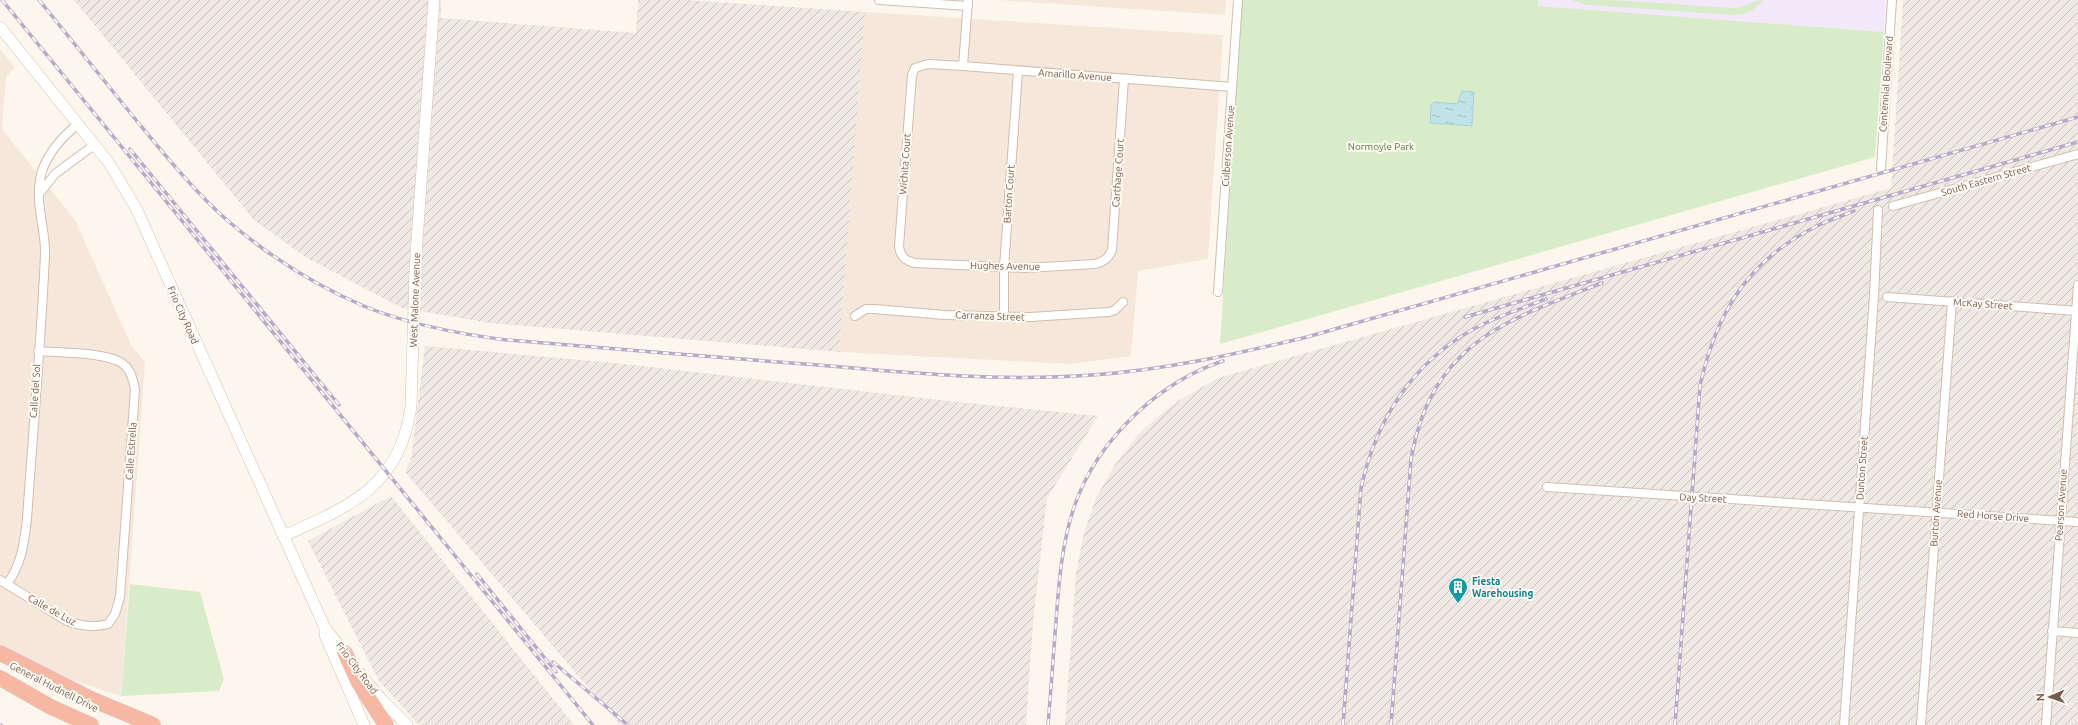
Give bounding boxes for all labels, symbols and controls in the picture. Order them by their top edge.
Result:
street label: Centennial Boulevard [1877,35,1895,132]
street label: Amarillo Avenue [1038,67,1112,83]
street label: Culberson Avenue [1220,105,1236,187]
street label: Wichita Court [897,133,913,195]
street label: Carthage Court [1110,138,1126,208]
park label: Normoyle Park [1348,141,1414,152]
street label: South Eastern Street [1940,162,2032,198]
street label: Barton Court [1001,164,1017,224]
street label: West Malone Avenue [408,252,422,348]
street label: Hughes Avenue [970,260,1040,272]
street label: Frio City Road [165,284,201,346]
street label: McKay Street [1953,296,2013,312]
street label: Carranza Street [955,309,1025,323]
street label: Calle del Sol [28,363,42,418]
street label: Calle Estrella [123,422,139,480]
street label: Dunton Street [1854,436,1870,500]
street label: Pearson Avenue [2053,469,2069,541]
street label: Burton Avenue [1928,479,1944,547]
street label: Day Street [1679,491,1727,505]
street label: Red Horse Drive [1957,508,2029,524]
building icon: Fiesta Warehousing [1447,576,1469,604]
place label: Fiesta Warehousing [1472,576,1533,599]
street label: Calle de Luz [26,592,78,628]
street label: Frio City Road [334,640,380,696]
street label: General Hudnell Drive [8,660,100,714]
north arrow [2030,677,2070,717]
text: N [2034,693,2046,702]

